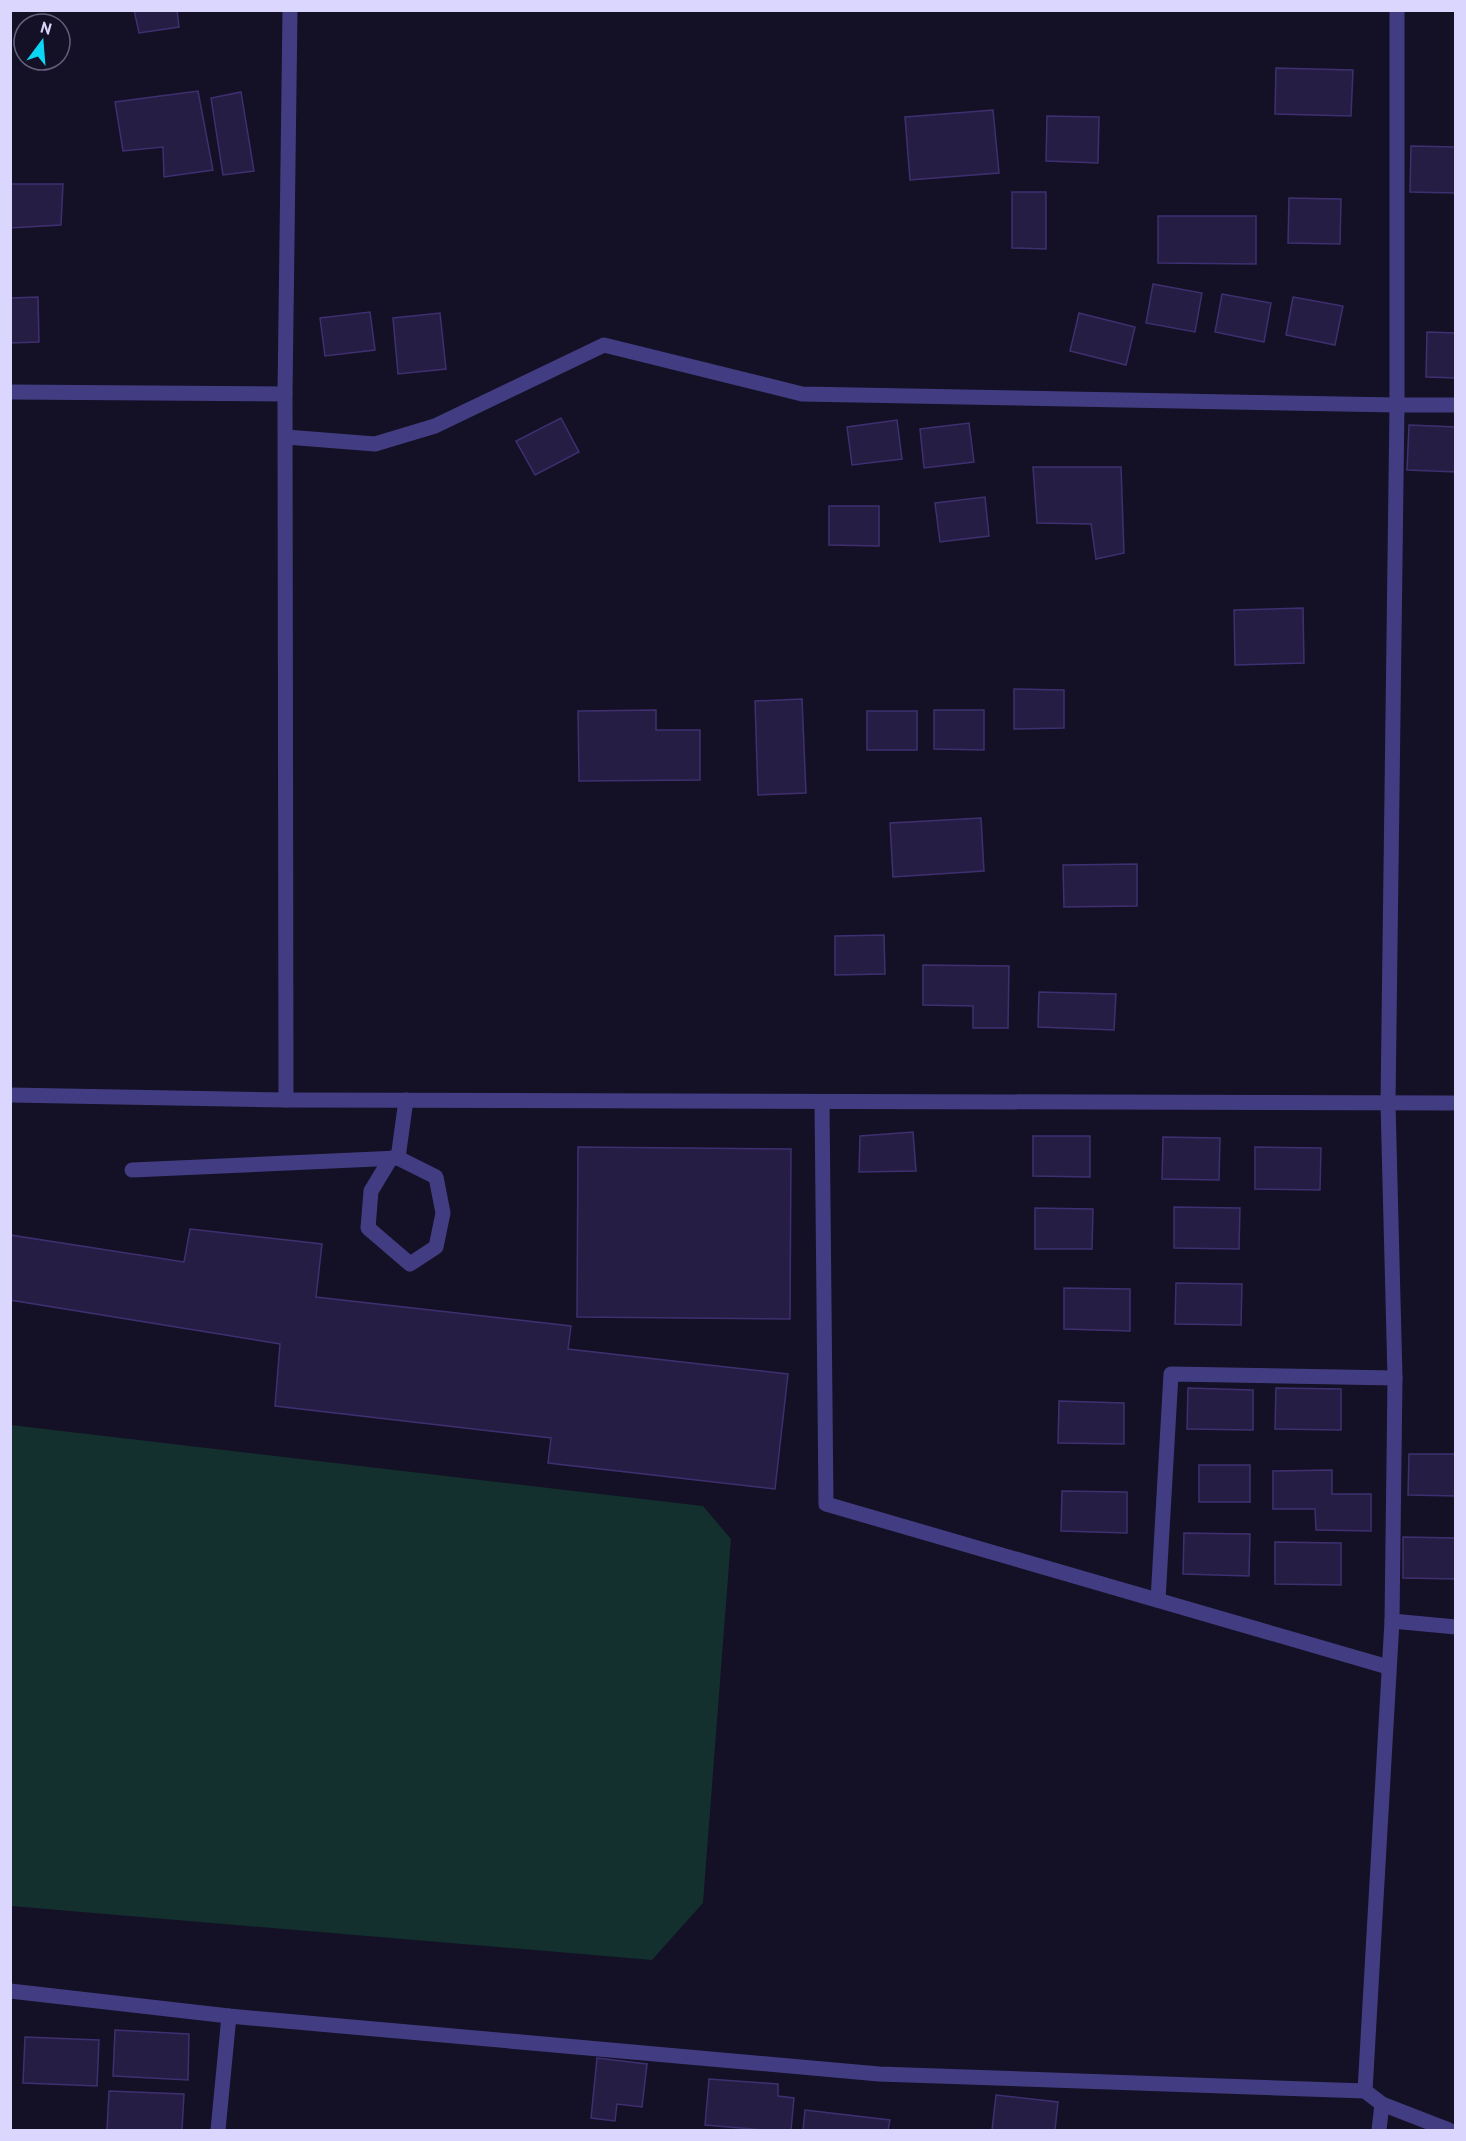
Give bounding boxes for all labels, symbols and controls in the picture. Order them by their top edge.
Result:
north arrow [12,12,72,72]
text: N [38,17,54,39]

